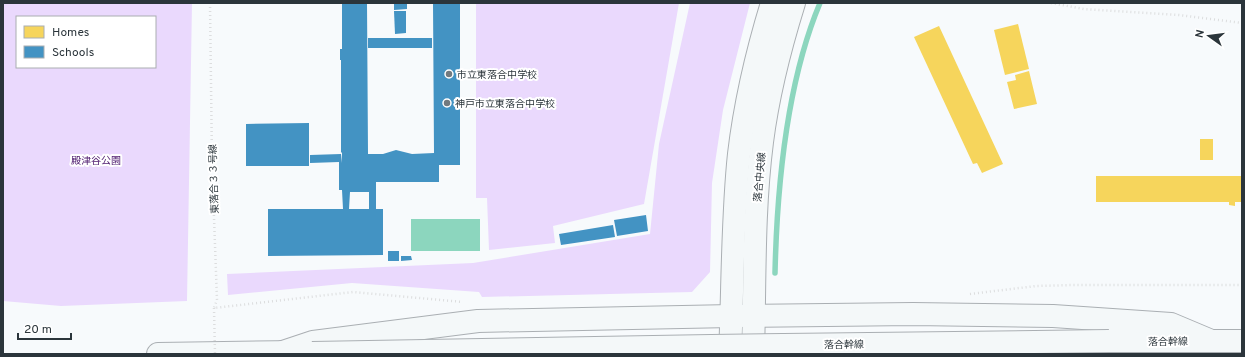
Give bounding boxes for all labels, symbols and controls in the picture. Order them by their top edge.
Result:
legend [16,16,156,68]
north arrow [1189,16,1229,56]
text: Homes [52,25,89,41]
text: N [1193,28,1208,39]
text: Schools [52,45,94,61]
marker: 市立東落合中学校 [444,69,454,79]
place label: 市立東落合中学校 [457,69,537,82]
marker: 神戸市立東落合中学校 [442,98,452,108]
place label: 神戸市立東落合中学校 [455,98,555,111]
street label: 東落合３３号線 [207,144,222,214]
street label: 落合中央線 [752,152,769,203]
park label: 殿津谷公園 [71,155,121,168]
scale bar [18,315,71,341]
text: 20 m [24,322,52,338]
street label: 落合幹線 [1148,336,1188,349]
street label: 落合幹線 [824,339,864,352]

